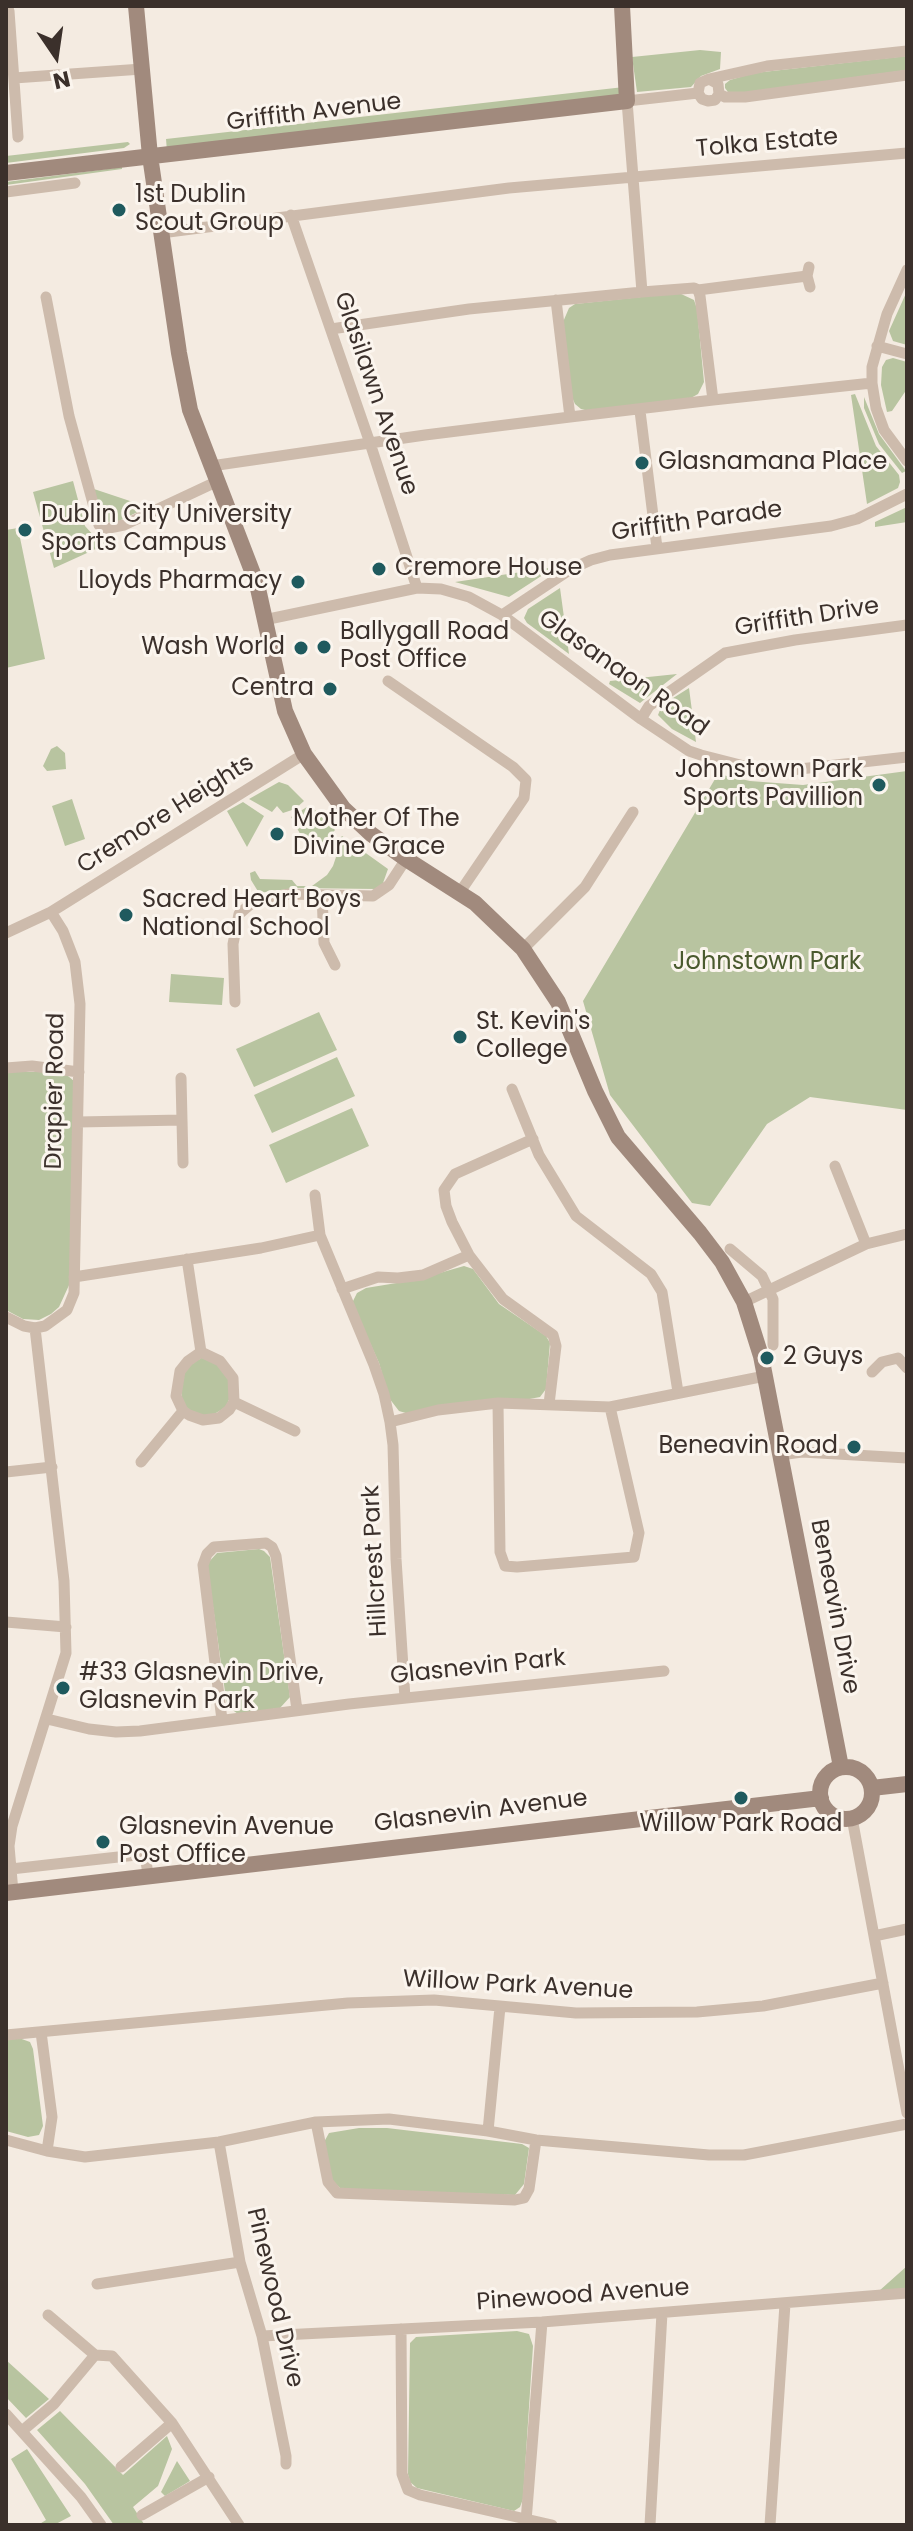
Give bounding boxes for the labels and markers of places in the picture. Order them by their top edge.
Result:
place label: 1st Dublin Scout Group [135,182,284,238]
marker: 1st Dublin Scout Group [110,201,128,219]
place label: Glasnamana Place [658,449,887,477]
marker: Glasnamana Place [633,454,651,472]
place label: Dublin City University Sports Campus [41,502,292,558]
marker: Dublin City University Sports Campus [16,521,34,539]
place label: Cremore House [395,555,582,583]
marker: Cremore House [370,560,388,578]
place label: Lloyds Pharmacy [78,568,282,596]
marker: Lloyds Pharmacy [289,573,307,591]
place label: Ballygall Road Post Office [340,619,509,675]
place label: Wash World [141,634,285,662]
marker: Ballygall Road Post Office [315,638,333,656]
marker: Wash World [292,639,310,657]
place label: Centra [231,675,314,703]
marker: Centra [321,680,339,698]
place label: Johnstown Park Sports Pavillion [675,757,863,813]
marker: Johnstown Park Sports Pavillion [870,776,888,794]
place label: Mother Of The Divine Grace [293,806,460,862]
marker: Mother Of The Divine Grace [268,825,286,843]
place label: Sacred Heart Boys National School [142,887,361,943]
marker: Sacred Heart Boys National School [117,906,135,924]
place label: St. Kevin's College [476,1009,591,1065]
marker: St. Kevin's College [451,1028,469,1046]
place label: 2 Guys [783,1344,863,1372]
marker: 2 Guys [758,1349,776,1367]
place label: Beneavin Road [658,1433,838,1461]
marker: Beneavin Road [845,1438,863,1456]
place label: #33 Glasnevin Drive, Glasnevin Park [79,1660,323,1716]
marker: #33 Glasnevin Drive, Glasnevin Park [54,1679,72,1697]
marker: Willow Park Road [732,1789,750,1807]
place label: Willow Park Road [640,1811,842,1839]
place label: Glasnevin Avenue Post Office [119,1814,334,1870]
marker: Glasnevin Avenue Post Office [94,1833,112,1851]

